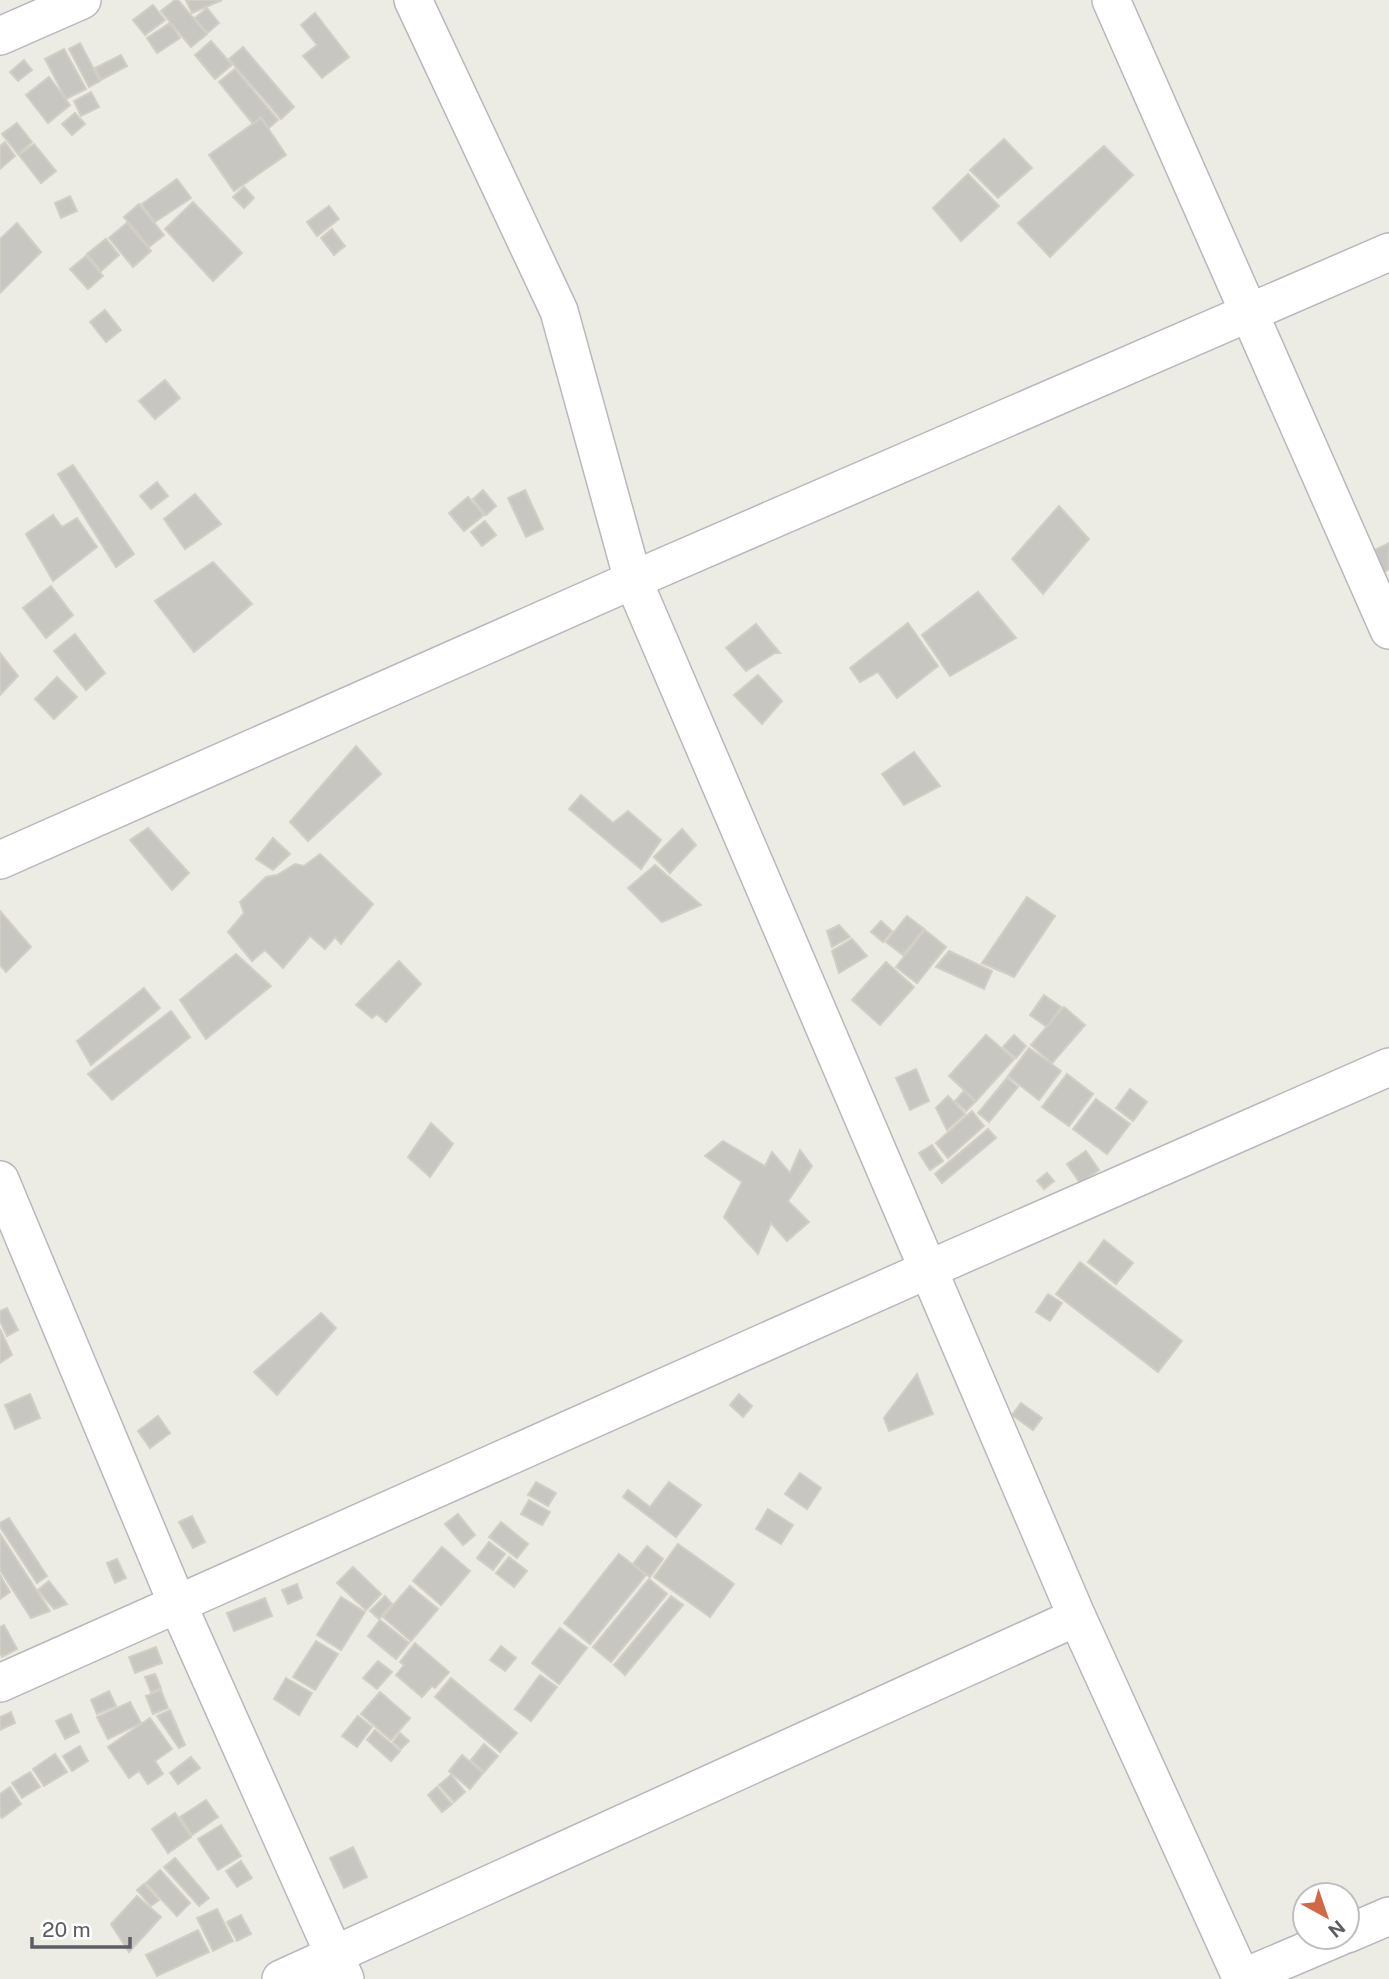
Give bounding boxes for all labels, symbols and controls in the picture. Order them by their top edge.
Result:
north arrow [1291,1881,1361,1951]
scale bar [32,1906,130,1950]
text: N [1324,1916,1350,1942]
text: 20 m [42,1917,91,1942]

